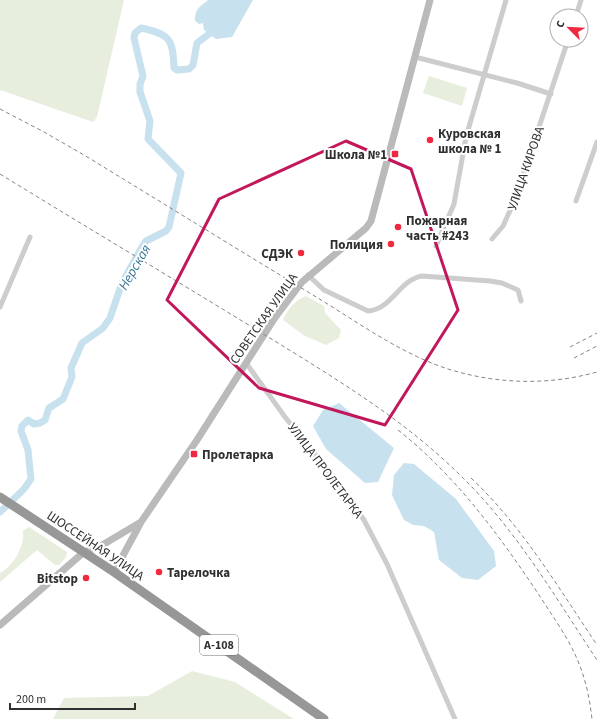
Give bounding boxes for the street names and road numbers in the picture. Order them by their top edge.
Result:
street label: УЛИЦА КИРОВА [503,123,549,213]
street label: СОВЕТСКАЯ УЛИЦА [226,269,302,368]
street label: УЛИЦА ПРОЛЕТАРКА [283,419,368,523]
street label: ШОССЕЙНАЯ УЛИЦА [43,507,148,586]
road number: А-108 [200,635,238,655]

